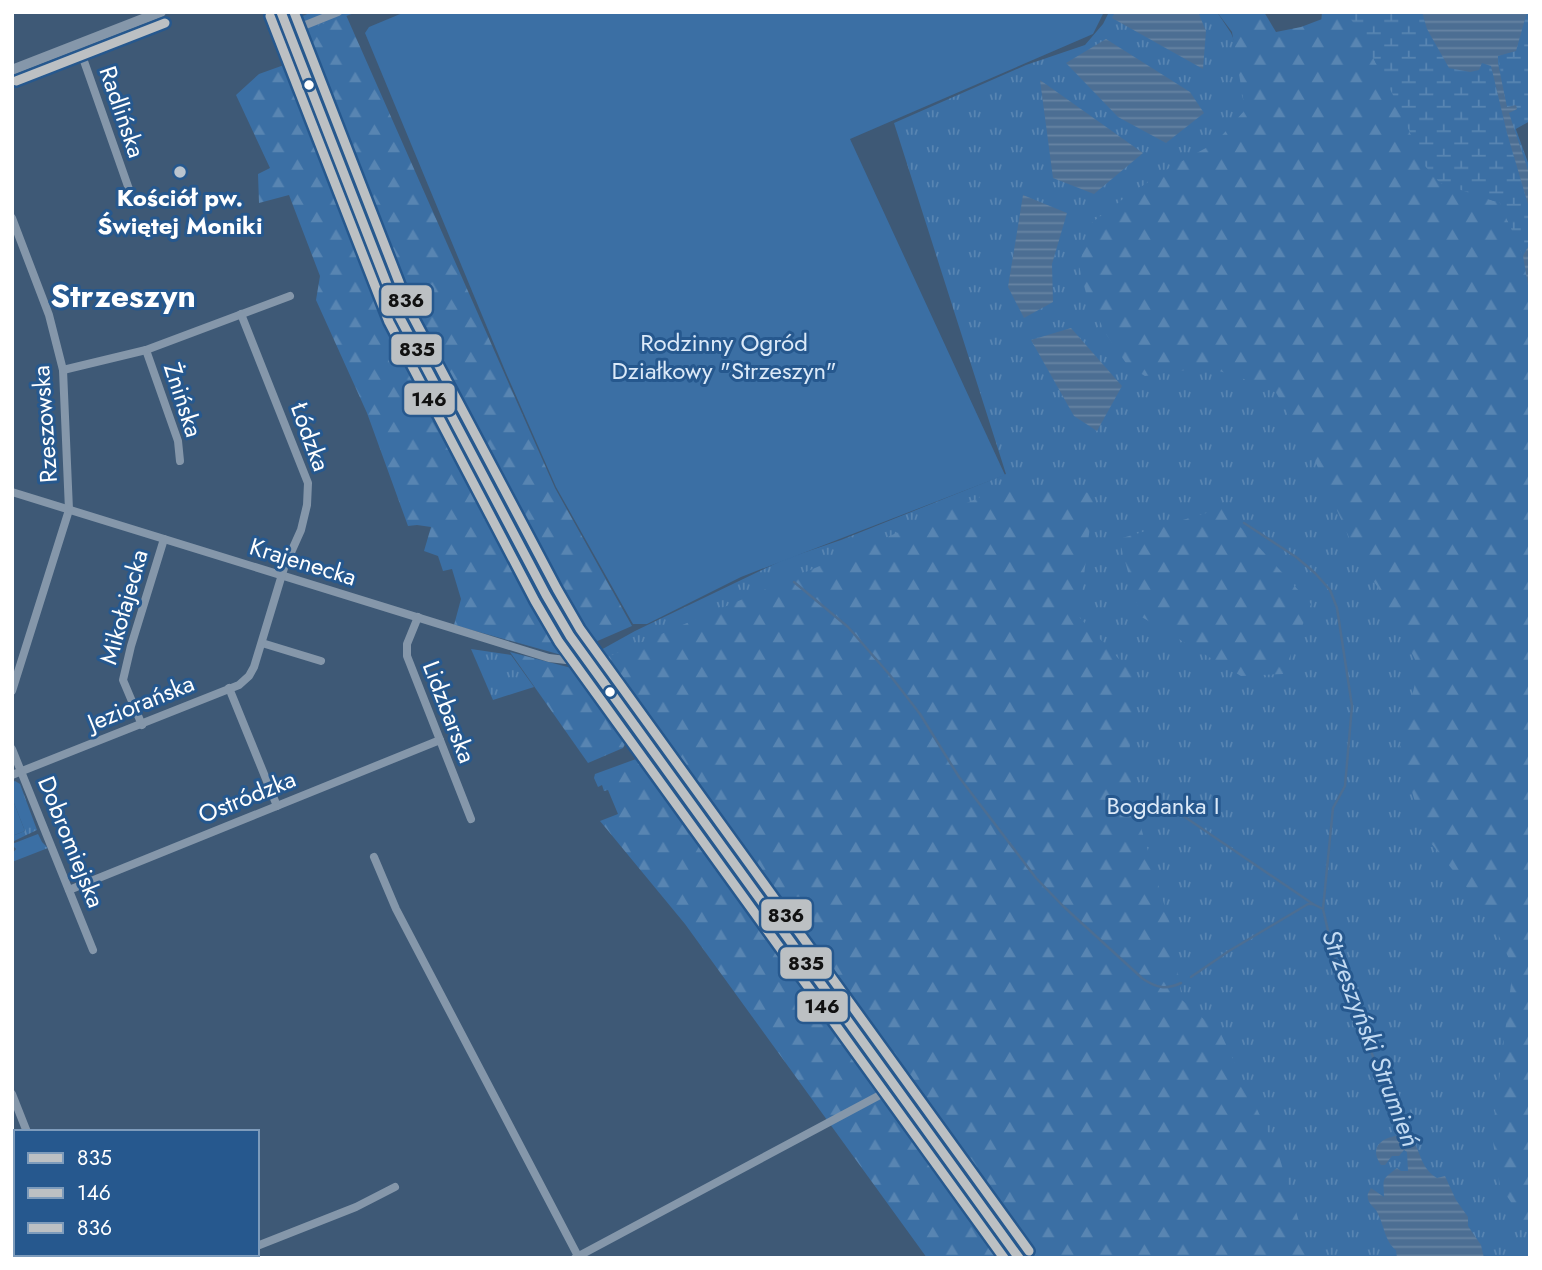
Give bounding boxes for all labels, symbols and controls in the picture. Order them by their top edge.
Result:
street label: Radlińska [90,61,154,162]
unlabelled marker [302,78,316,92]
marker: Kościół pw. Świętej Moniki [172,164,188,180]
place label: Kościół pw. Świętej Moniki [97,180,263,243]
district label: Strzeszyn [50,273,196,319]
line badge: 836 [380,284,433,317]
text: 836 [388,287,424,314]
park label: Rodzinny Ogród Działkowy "Strzeszyn" [611,325,837,388]
line badge: 835 [390,333,443,366]
text: 835 [399,336,435,363]
street label: Żnińska [155,358,212,442]
street label: Rzeszowska [23,364,66,484]
line badge: 146 [403,382,456,416]
text: 146 [411,386,447,413]
street label: Łódzka [282,397,339,476]
street label: Krajenecka [245,529,361,594]
street label: Mikołajecka [90,545,157,668]
street label: Lidzbarska [414,656,485,768]
street label: Jeziorańska [79,665,199,741]
unlabelled marker [603,685,617,699]
street label: Ostródzka [193,761,301,832]
street label: Dobromiejska [29,771,114,913]
park label: Bogdanka I [1106,788,1220,823]
line badge: 836 [760,898,813,932]
text: 836 [768,902,804,929]
water label: Strzeszyński Strumień [1312,924,1430,1152]
line badge: 835 [779,946,833,980]
text: 835 [788,950,824,977]
line badge: 146 [796,990,849,1023]
text: 146 [804,993,840,1020]
legend [14,1130,259,1256]
text: 835 [77,1143,112,1173]
text: 146 [77,1178,111,1208]
text: 836 [77,1213,112,1243]

